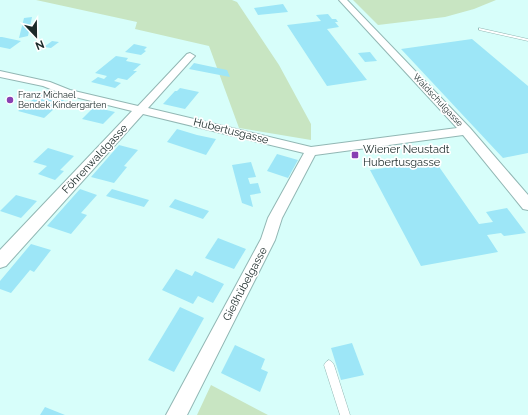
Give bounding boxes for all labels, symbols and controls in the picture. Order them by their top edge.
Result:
north arrow [16,16,56,56]
text: N [33,37,46,52]
street label: Waldschulgasse [411,71,466,129]
place label: Franz Michael Bendek Kindergarten [18,90,106,110]
marker: Franz Michael Bendek Kindergarten [5,95,15,105]
street label: Hubertusgasse [192,115,271,147]
street label: Föhrenwaldgasse [60,121,131,196]
place label: Wiener Neustadt Hubertusgasse [363,143,450,169]
marker: Wiener Neustadt Hubertusgasse [350,150,360,160]
street label: Gießhübelgasse [220,244,270,323]

